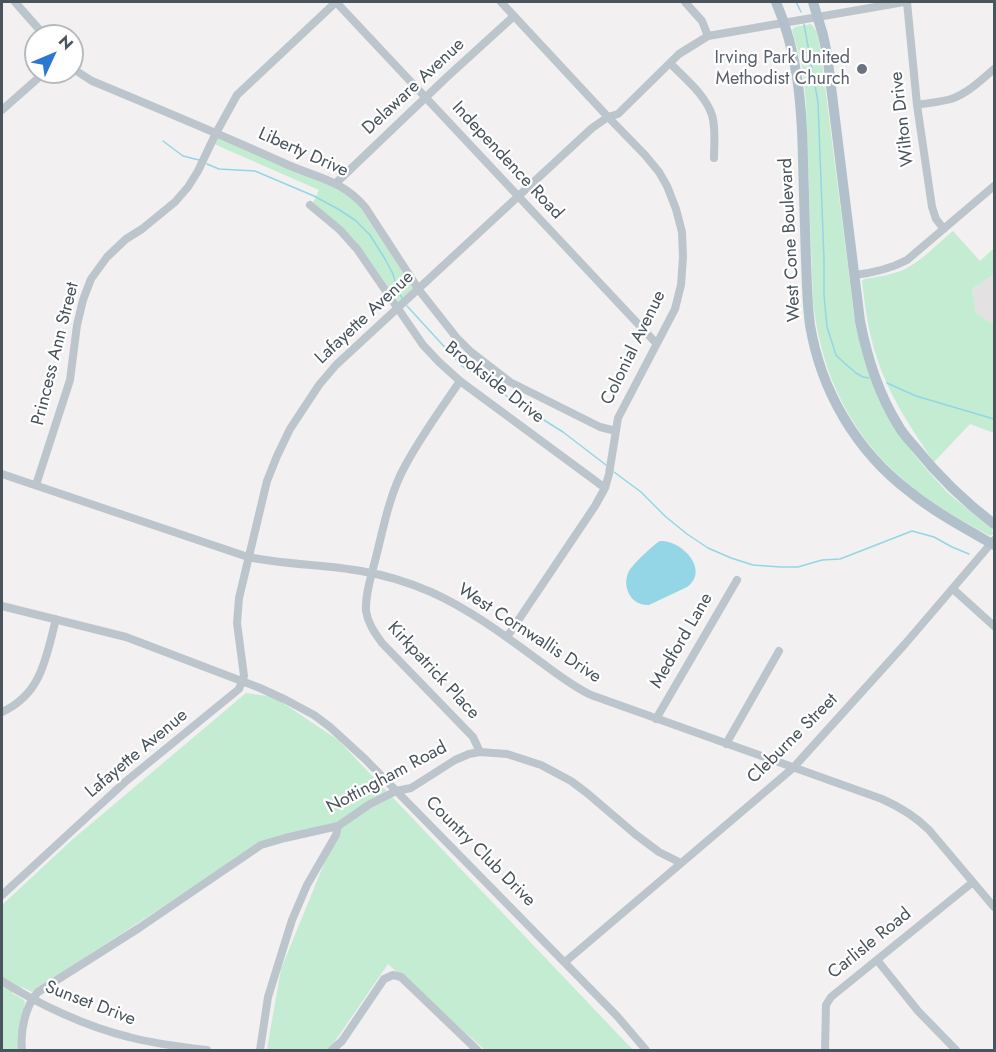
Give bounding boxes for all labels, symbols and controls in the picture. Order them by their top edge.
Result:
north arrow [24,24,84,84]
text: N [53,30,79,55]
street label: Delaware Avenue [358,34,470,140]
place label: Irving Park United Methodist Church [714,48,850,90]
marker: Irving Park United Methodist Church [855,62,869,76]
street label: Wilton Drive [886,70,920,168]
street label: Independence Road [447,98,567,224]
street label: Liberty Drive [255,124,351,182]
street label: West Cone Boulevard [776,157,806,323]
street label: Lafayette Avenue [311,267,419,369]
street label: Princess Ann Street [28,280,84,428]
street label: Colonial Avenue [597,287,671,409]
street label: Brookside Drive [440,337,548,429]
street label: West Cornwallis Drive [453,580,605,688]
street label: Medford Lane [646,590,718,692]
street label: Kirkpatrick Place [382,618,484,724]
street label: Cleburne Street [743,689,843,789]
street label: Lafayette Avenue [82,705,192,803]
street label: Nottingham Road [323,737,451,819]
street label: Country Club Drive [420,792,540,912]
street label: Carlisle Road [824,904,916,984]
street label: Sunset Drive [42,977,138,1031]

